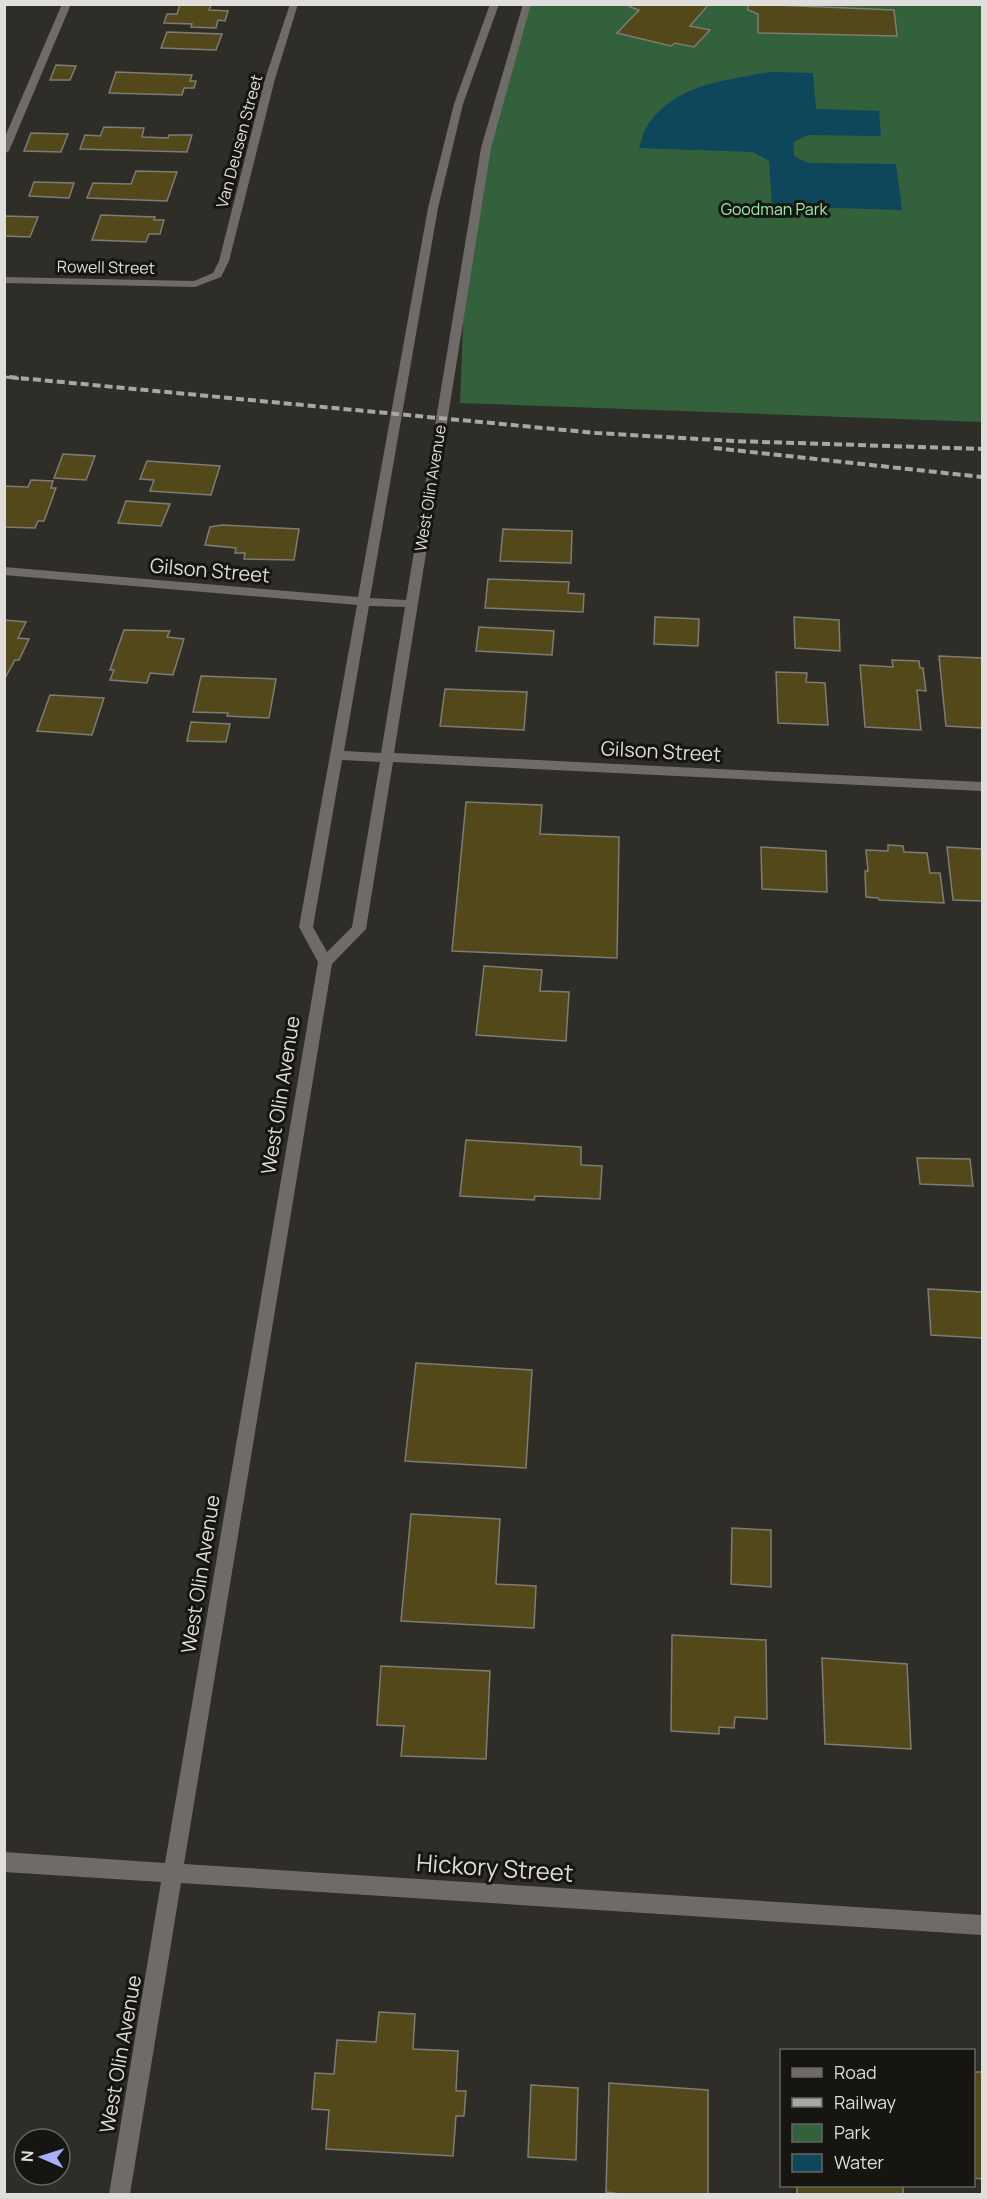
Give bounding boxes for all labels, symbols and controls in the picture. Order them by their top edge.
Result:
street label: Van Deusen Street [211,72,267,210]
park label: Goodman Park [721,198,828,220]
street label: Rowell Street [57,255,155,279]
street label: West Olin Avenue [409,423,451,553]
street label: Gilson Street [149,551,271,589]
street label: Gilson Street [600,734,722,768]
street label: West Olin Avenue [254,1014,306,1176]
street label: West Olin Avenue [174,1493,226,1655]
street label: Hickory Street [415,1845,575,1889]
street label: West Olin Avenue [93,1973,147,2135]
legend [780,2049,975,2187]
text: Road [834,2060,877,2084]
text: Railway [834,2090,896,2114]
text: Park [834,2120,871,2144]
north arrow [12,2127,72,2187]
text: N [16,2150,38,2163]
text: Water [834,2150,884,2174]

